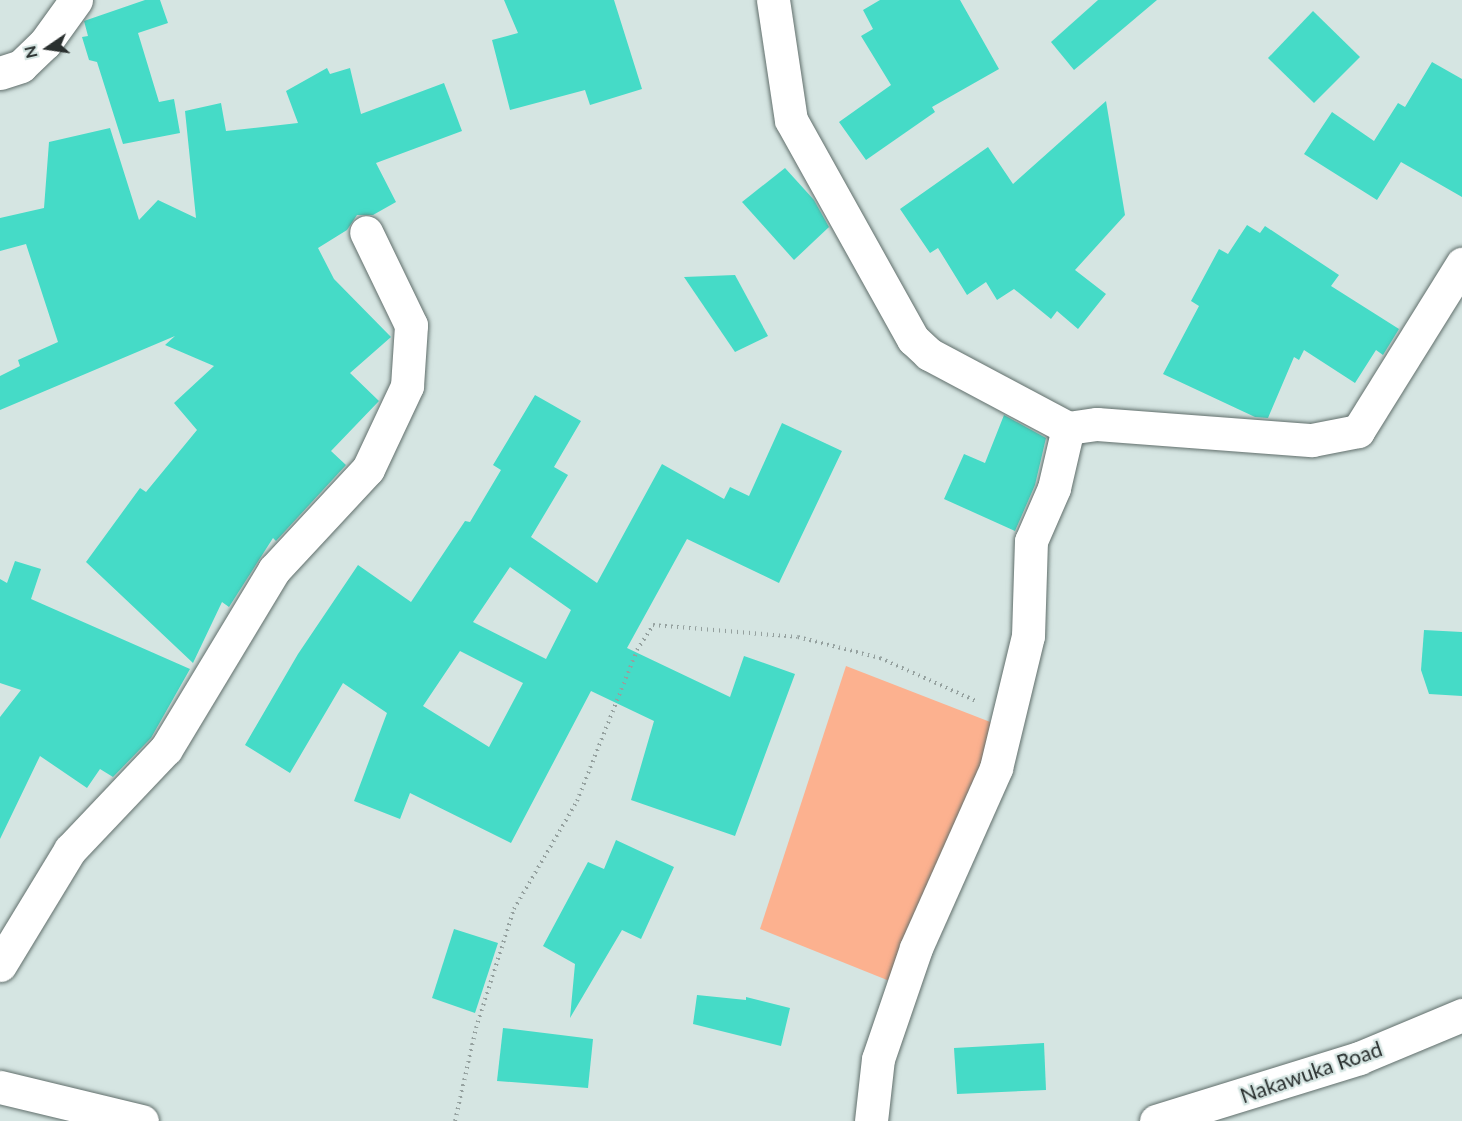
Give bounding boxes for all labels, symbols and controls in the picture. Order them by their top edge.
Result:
north arrow [18,18,78,78]
text: N [19,44,41,60]
street label: Nakawuka Road [1237,1036,1385,1108]

